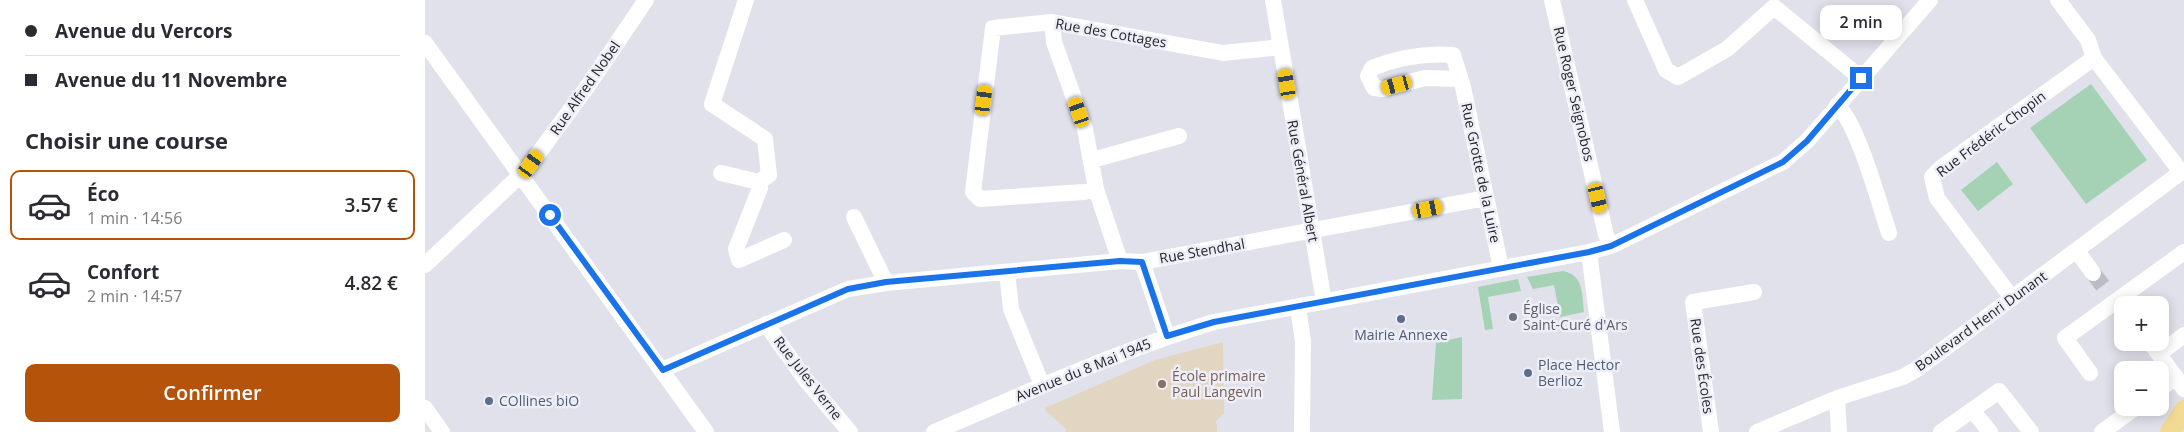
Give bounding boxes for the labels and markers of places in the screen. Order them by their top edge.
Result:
place label: Église Saint-Curé d'Ars [1523,299,1628,334]
marker: Église Saint-Curé d'Ars [1507,311,1519,323]
marker: Mairie Annexe [1395,313,1407,325]
place label: Mairie Annexe [1354,325,1448,344]
place label: Place Hector Berlioz [1538,355,1620,390]
place label: École primaire Paul Langevin [1172,366,1266,401]
marker: Place Hector Berlioz [1522,367,1534,379]
marker: École primaire Paul Langevin [1156,378,1168,390]
place label: COllines biO [499,391,579,410]
marker: COllines biO [483,395,495,407]

